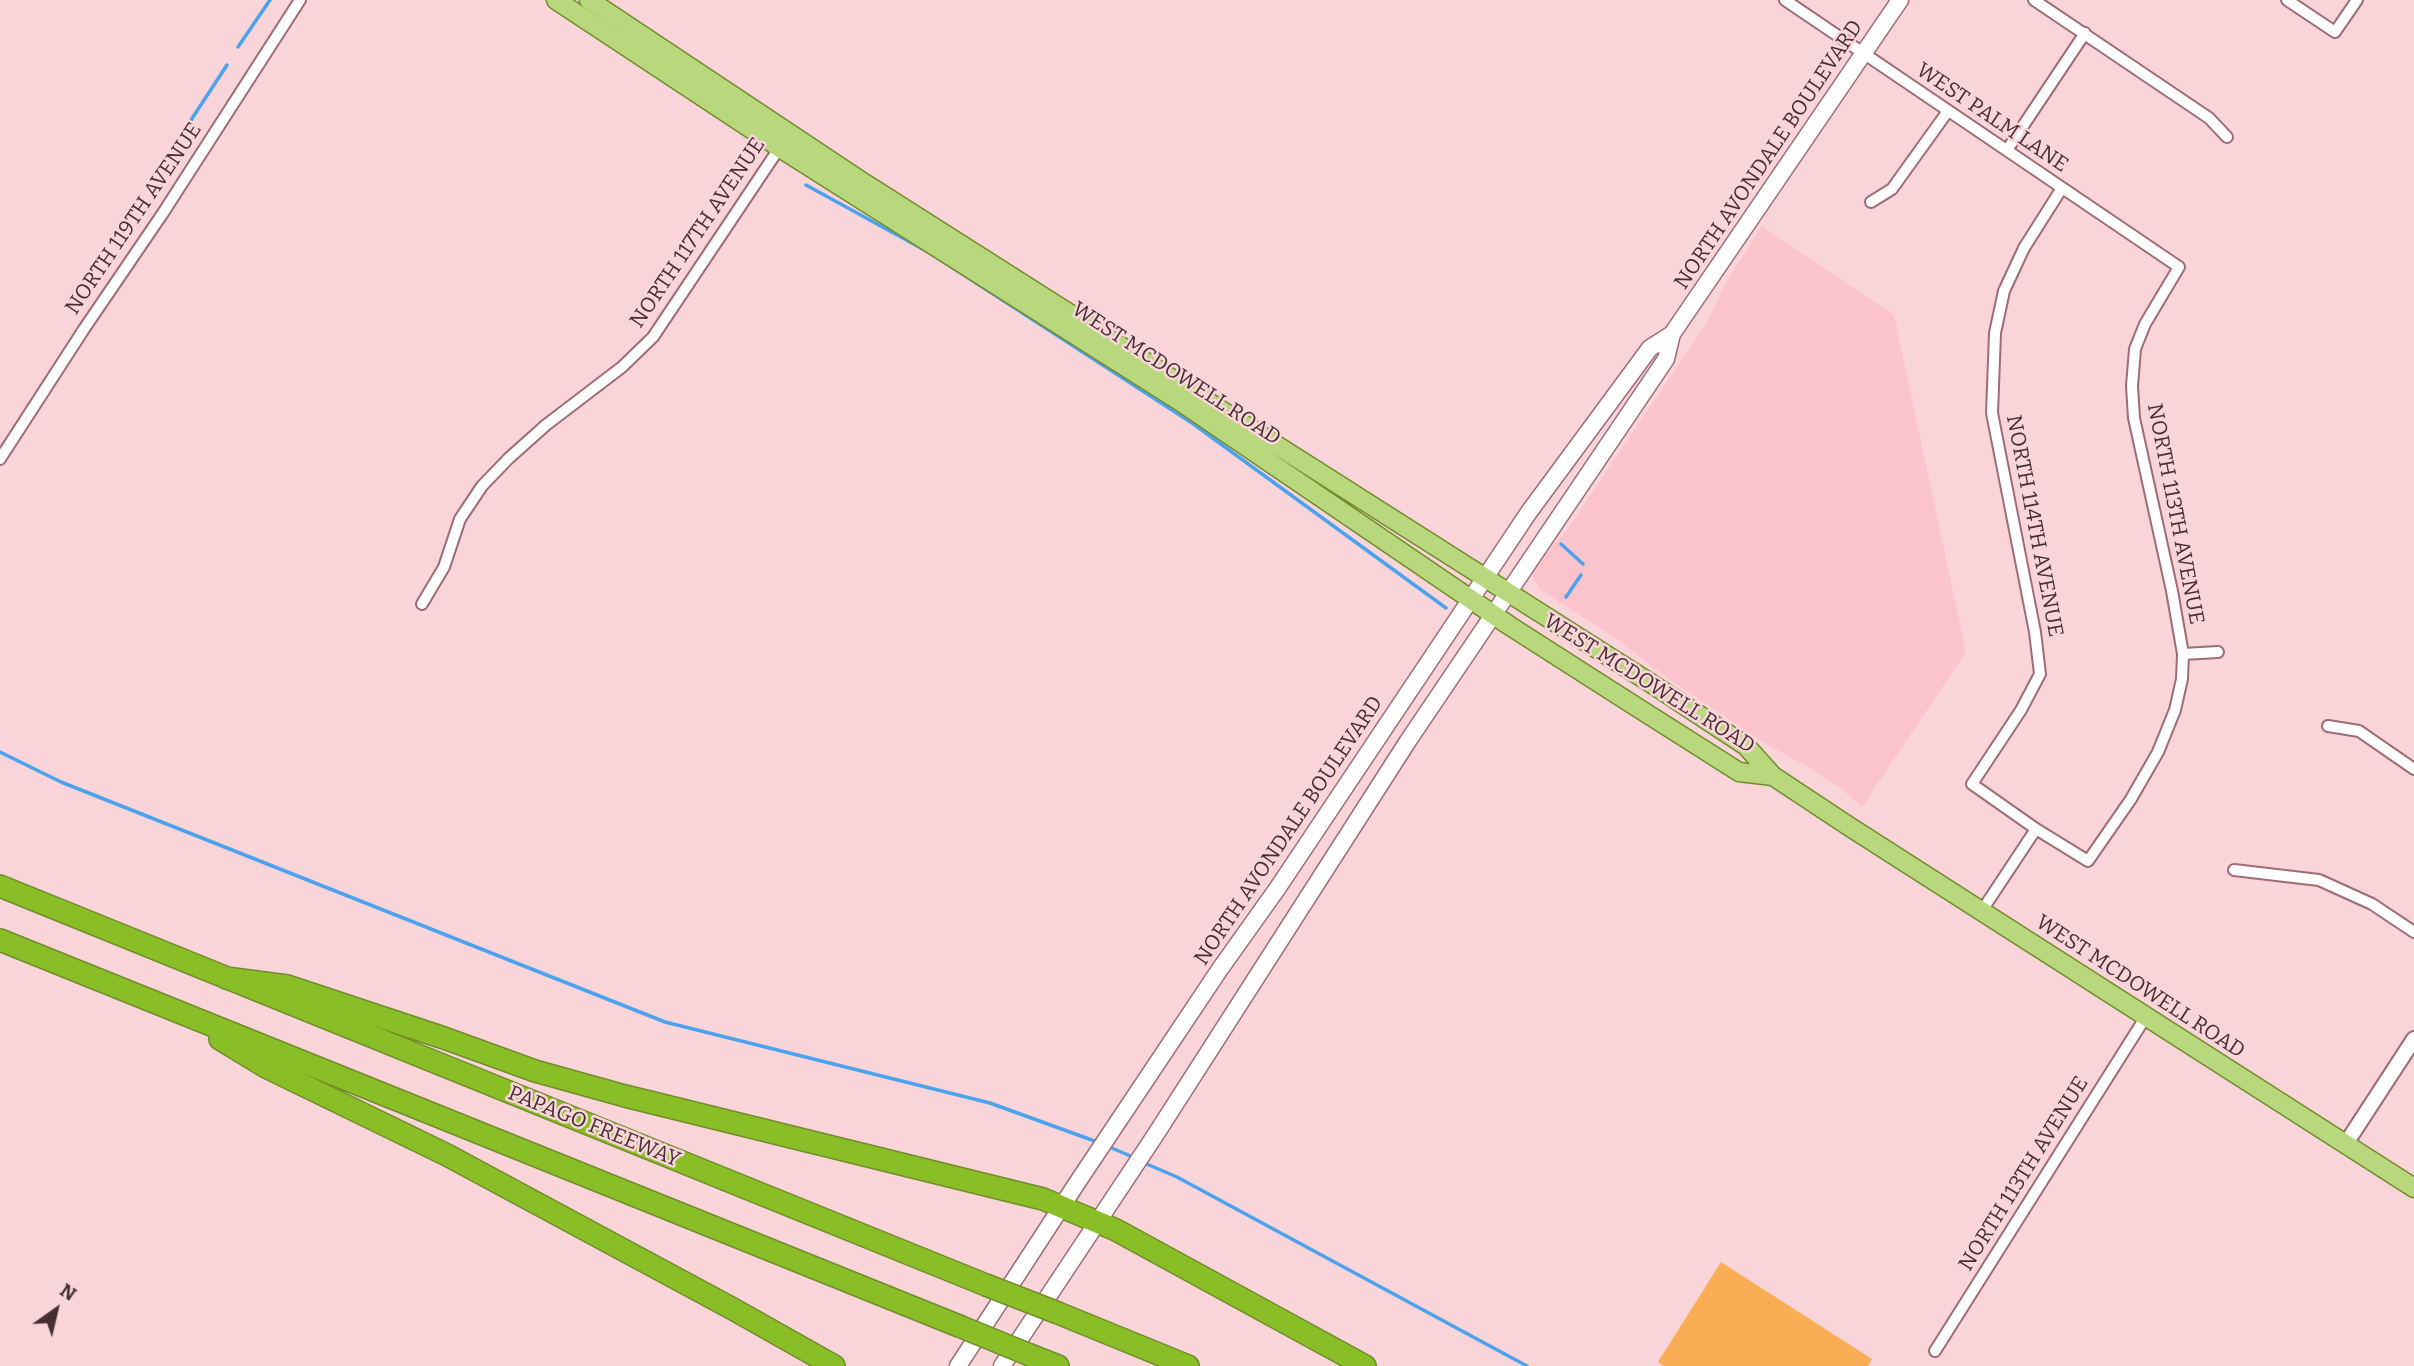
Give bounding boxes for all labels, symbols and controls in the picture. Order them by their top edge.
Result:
street label: NORTH AVONDALE BOULEVARD [1669,16,1869,294]
street label: WEST PALM LANE [1911,58,2073,178]
street label: NORTH 119TH AVENUE [61,118,207,320]
street label: NORTH 117TH AVENUE [625,133,771,333]
street label: WEST MCDOWELL ROAD [1067,297,1285,451]
street label: NORTH 113TH AVENUE [2141,402,2209,626]
street label: NORTH 114TH AVENUE [2000,413,2068,639]
street label: WEST MCDOWELL ROAD [1539,609,1759,759]
street label: NORTH AVONDALE BOULEVARD [1189,692,1389,970]
street label: WEST MCDOWELL ROAD [2031,910,2249,1064]
street label: NORTH 113TH AVENUE [1954,1072,2094,1276]
street label: PAPAGO FREEWAY [504,1081,684,1173]
north arrow [21,1275,91,1345]
text: N [56,1279,81,1306]

